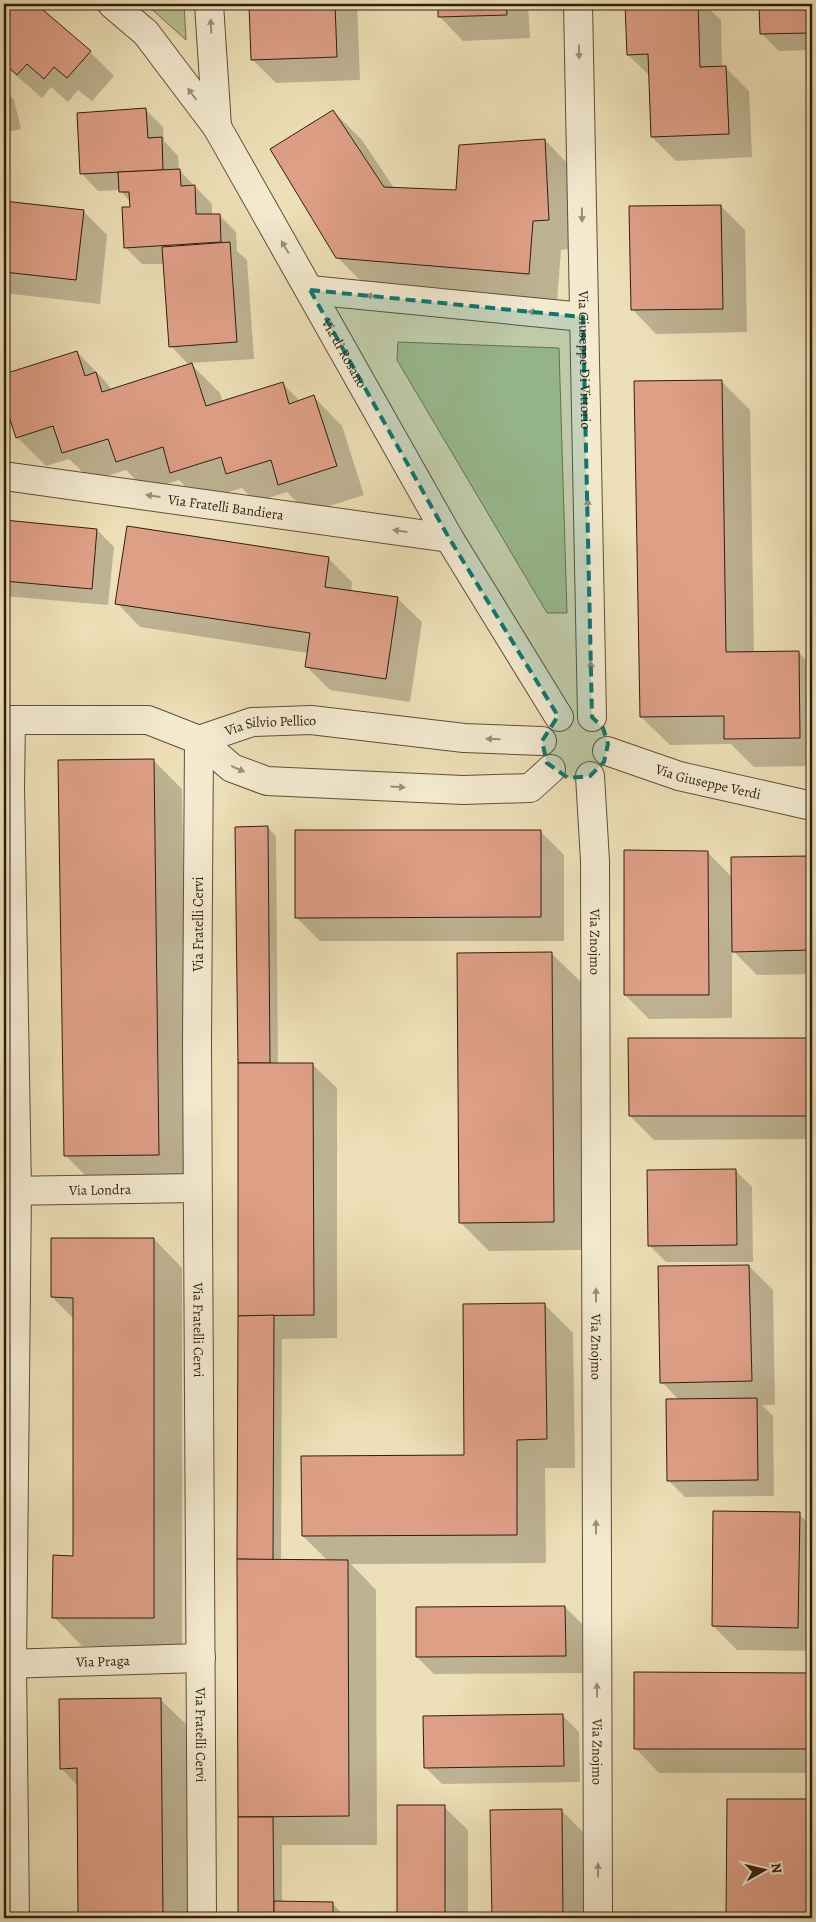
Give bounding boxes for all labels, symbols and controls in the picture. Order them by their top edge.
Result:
one-way arrow [206,18,214,34]
one-way arrow [575,45,583,61]
one-way arrow [187,87,197,101]
one-way arrow [578,207,586,223]
one-way arrow [281,241,290,254]
street label: Via Giuseppe Di Vittorio [574,289,596,429]
one-way arrow [365,292,381,300]
one-way arrow [527,308,543,316]
street label: Via di Rosano [317,314,372,391]
street label: Via Fratelli Bandiera [166,489,285,524]
one-way arrow [144,492,160,500]
one-way arrow [583,498,591,514]
one-way arrow [392,527,408,535]
one-way arrow [587,660,595,676]
street label: Via Silvio Pellico [221,710,317,740]
one-way arrow [485,735,501,743]
street label: Via Giuseppe Verdi [652,759,763,804]
one-way arrow [231,766,245,774]
one-way arrow [390,783,406,791]
street label: Via Fratelli Cervi [189,877,208,972]
street label: Via Znojmo [586,908,605,975]
street label: Via Londra [68,1180,132,1200]
street label: Via Fratelli Cervi [189,1281,208,1378]
one-way arrow [592,1286,600,1302]
street label: Via Znojmo [587,1313,606,1380]
one-way arrow [592,1519,600,1535]
street label: Via Praga [75,1651,131,1671]
one-way arrow [593,1681,601,1697]
street label: Via Fratelli Cervi [191,1686,211,1783]
street label: Via Znojmo [588,1718,607,1785]
north arrow [738,1844,788,1894]
one-way arrow [594,1861,602,1877]
text: N [766,1862,786,1875]

